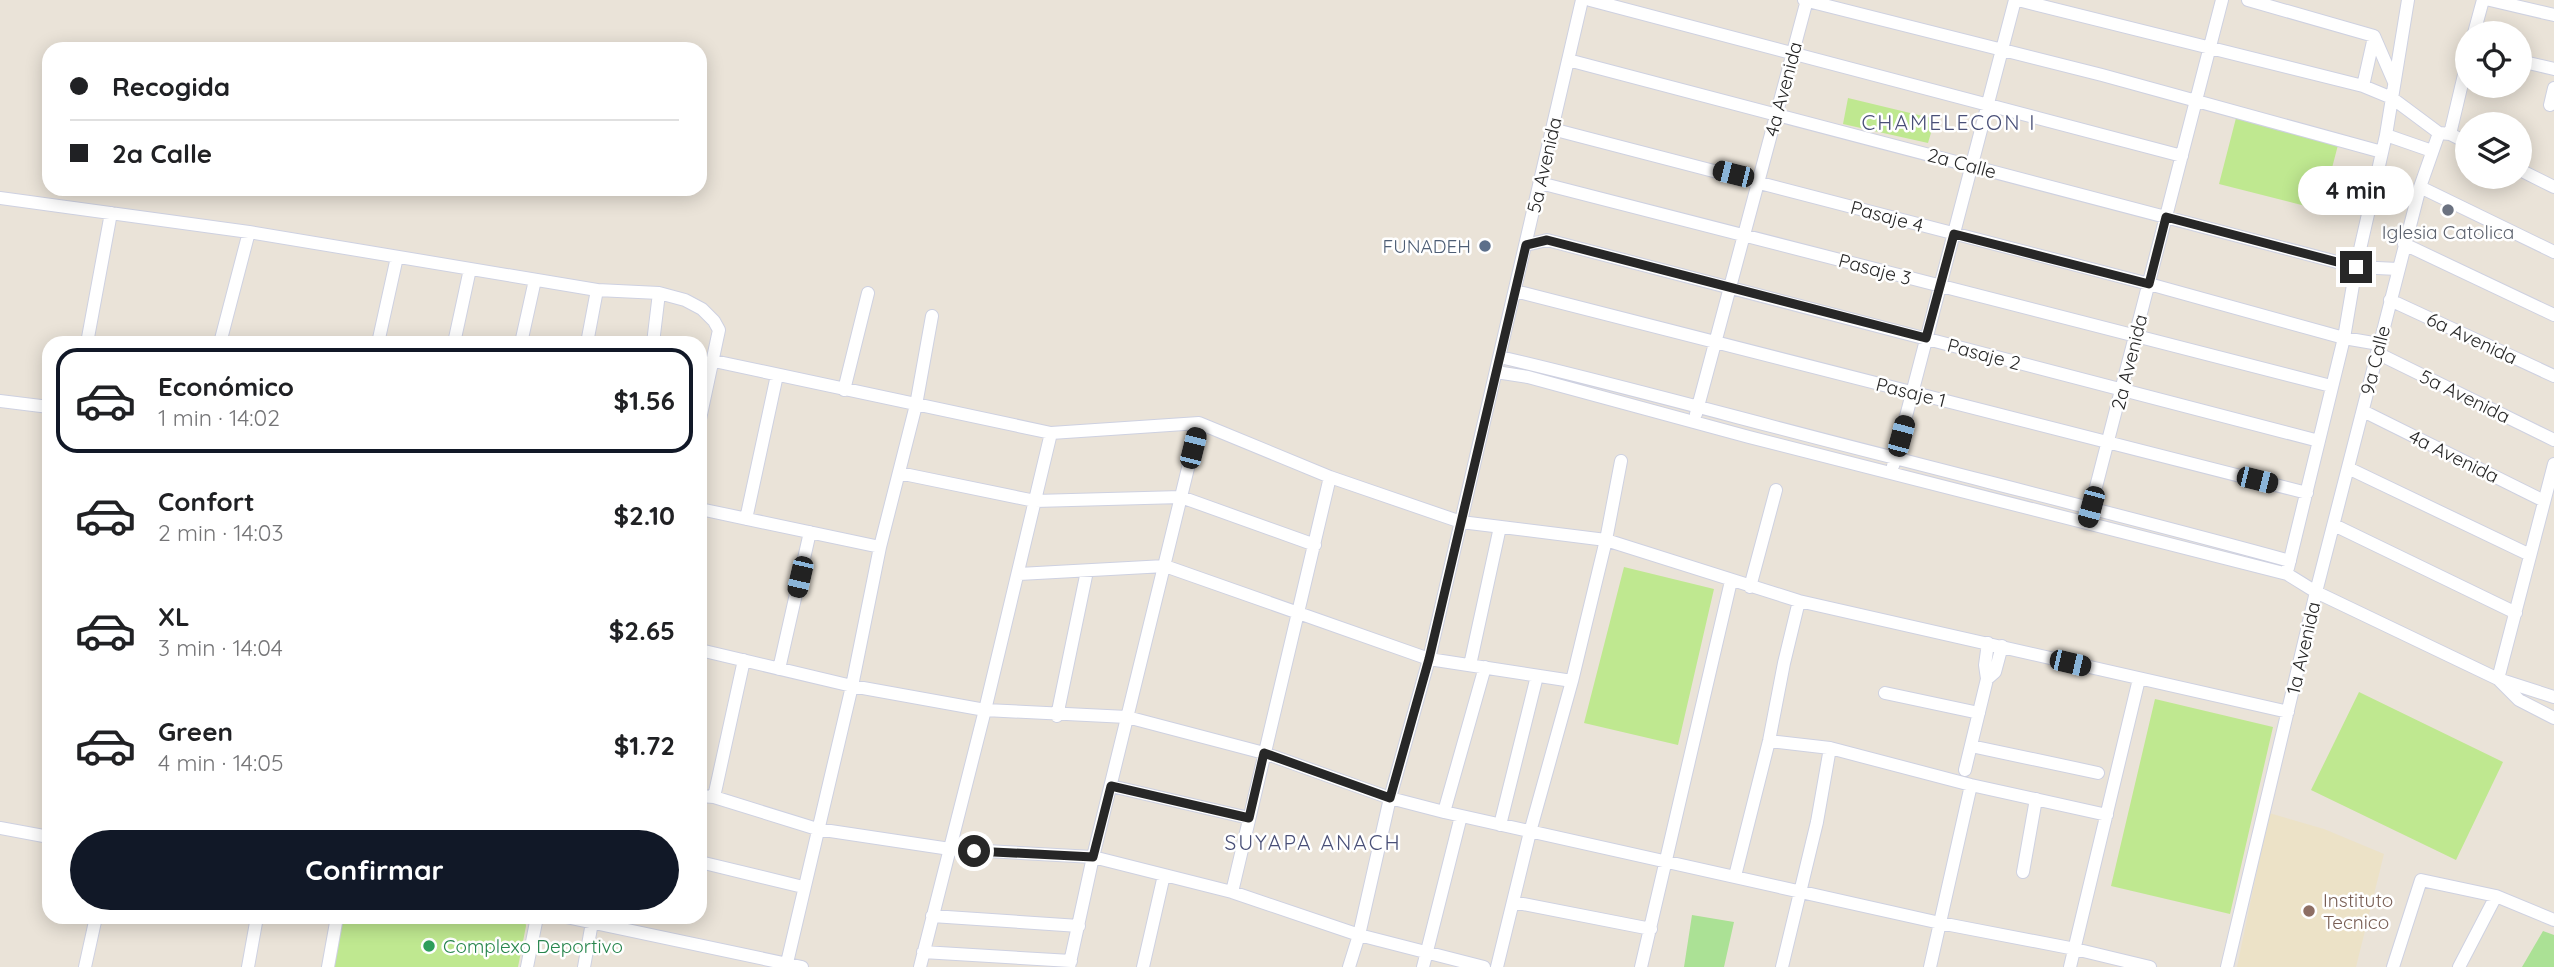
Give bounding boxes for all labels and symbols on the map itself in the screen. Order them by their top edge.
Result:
street label: 4a Avenida [1759,39,1807,139]
district label: CHAMELECON I [1862,109,2036,135]
street label: 5a Avenida [1521,115,1567,215]
street label: 2a Calle [1925,142,1999,184]
car [1711,159,1756,189]
callout: 4 min [2298,166,2414,215]
street label: Pasaje 4 [1848,195,1926,237]
marker: Iglesia Catolica [2440,202,2456,218]
place label: Iglesia Catolica [2382,220,2514,244]
place label: FUNADEH [1382,234,1471,258]
marker: FUNADEH [1477,238,1493,254]
street label: Pasaje 3 [1836,248,1914,290]
route end [2340,251,2372,283]
street label: 6a Avenida [2423,307,2521,369]
street label: 2a Avenida [2106,312,2152,412]
street label: 9a Calle [2355,323,2395,397]
street label: Pasaje 2 [1945,333,2023,375]
street label: 5a Avenida [2416,364,2514,428]
street label: Pasaje 1 [1873,372,1949,412]
car [1886,413,1917,459]
street label: 4a Avenida [2405,424,2503,488]
car [1178,425,1209,471]
car [2235,465,2280,495]
car [2076,484,2107,530]
car [786,554,815,600]
street label: 1a Avenida [2281,599,2325,697]
car [2048,648,2093,678]
district label: SUYAPA ANACH [1224,829,1402,855]
route start [958,835,990,867]
place label: Instituto Tecnico [2323,888,2393,934]
marker: Instituto Tecnico [2301,903,2317,919]
place label: Complexo Deportivo [443,934,623,958]
marker: Complexo Deportivo [421,938,437,954]

